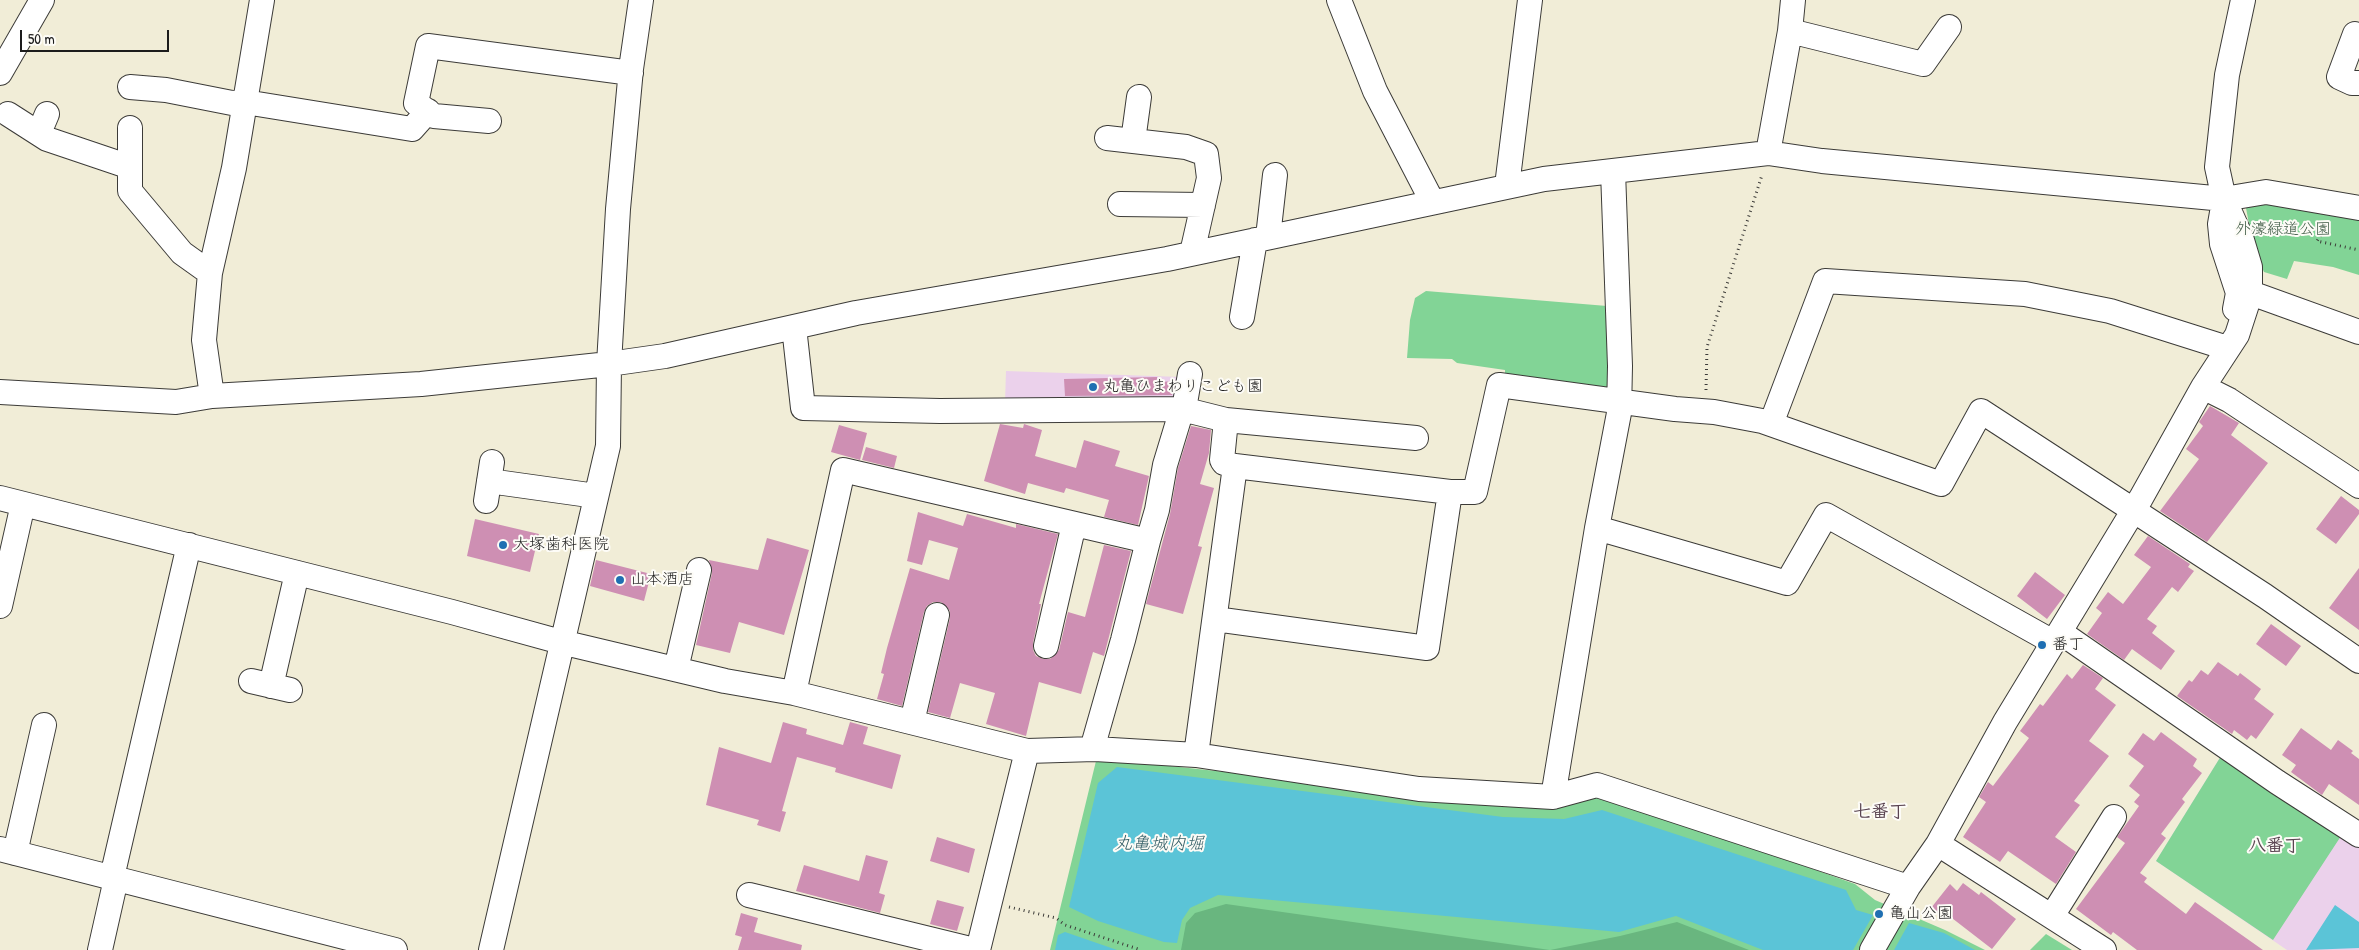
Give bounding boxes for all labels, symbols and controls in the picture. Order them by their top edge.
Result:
scale bar [22,20,171,52]
text: 50 m [28,28,55,49]
park label: 外濠緑道公園 [2235,220,2331,240]
place label: 丸亀ひまわりこども園 [1103,377,1263,397]
marker: 丸亀ひまわりこども園 [1087,381,1099,393]
place label: 大塚歯科医院 [513,535,609,555]
marker: 大塚歯科医院 [497,539,509,551]
place label: 山本酒店 [630,570,694,590]
marker: 山本酒店 [614,574,626,586]
place label: 番丁 [2052,635,2084,655]
marker: 番丁 [2036,639,2048,651]
district label: 七番丁 [1853,801,1907,823]
water label: 丸亀城内堀 [1114,833,1204,855]
district label: 八番丁 [2248,835,2302,857]
place label: 亀山公園 [1889,904,1953,924]
marker: 亀山公園 [1873,908,1885,920]

